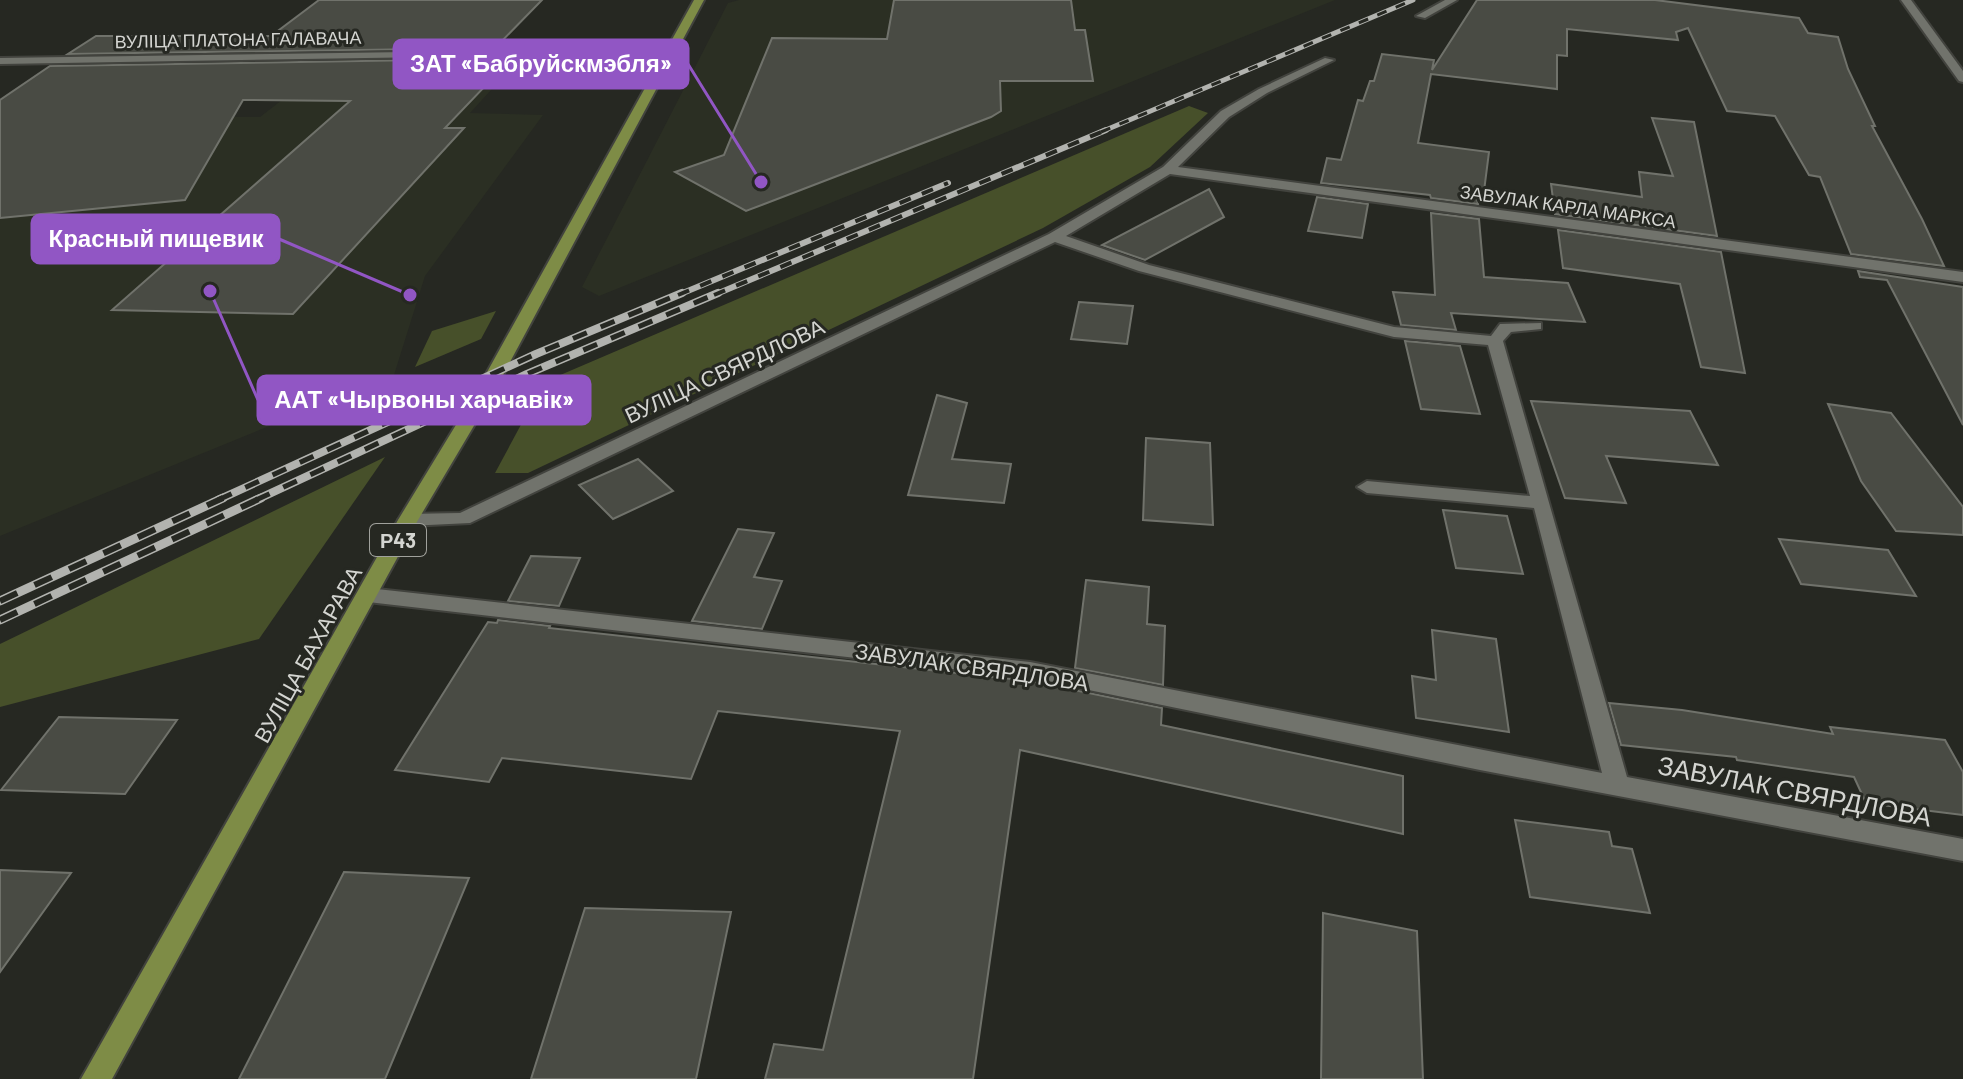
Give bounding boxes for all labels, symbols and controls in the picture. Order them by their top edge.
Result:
street label: ВУЛІЦА ПЛАТОНА ГАЛАВАЧА [114,26,362,52]
callout: ЗАТ «Бабруйскмэбля» [394,40,688,88]
text: ЗАТ «Бабруйскмэбля» [410,48,672,77]
street label: ЗАВУЛАК КАРЛА МАРКСА [1459,180,1677,232]
callout: Красный пищевик [32,215,279,263]
text: Красный пищевик [49,223,264,252]
street label: ВУЛІЦА СВЯРДЛОВА [620,312,829,429]
callout: ААТ «Чырвоны харчавік» [258,376,590,424]
text: ААТ «Чырвоны харчавік» [274,384,574,413]
road number: Р43 [370,524,426,556]
street label: ВУЛІЦА БАХАРАВА [248,561,367,747]
street label: ЗАВУЛАК СВЯРДЛОВА [853,637,1091,696]
street label: ЗАВУЛАК СВЯРДЛОВА [1655,748,1935,832]

